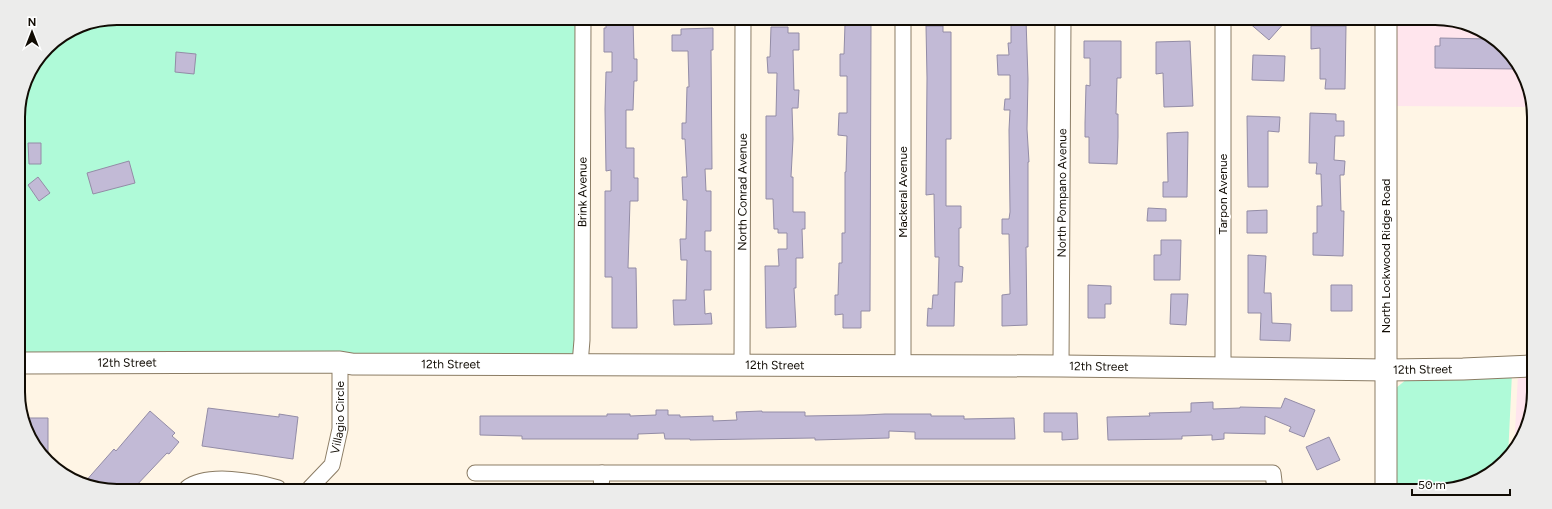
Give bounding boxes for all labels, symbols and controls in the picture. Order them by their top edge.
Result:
north arrow [12,12,52,52]
text: N [28,16,36,29]
street label: North Pompano Avenue [1055,128,1069,258]
street label: North Conrad Avenue [735,133,750,251]
street label: Mackeral Avenue [896,146,910,238]
street label: Tarpon Avenue [1216,153,1230,234]
street label: Brink Avenue [575,156,590,227]
street label: North Lockwood Ridge Road [1379,179,1393,333]
street label: 12th Street [97,356,157,370]
street label: 12th Street [421,357,481,371]
street label: 12th Street [745,358,805,372]
street label: 12th Street [1069,359,1129,374]
street label: 12th Street [1393,362,1453,377]
street label: Villagio Circle [328,381,347,455]
scale bar [1412,471,1510,497]
text: 50 m [1418,478,1446,492]

